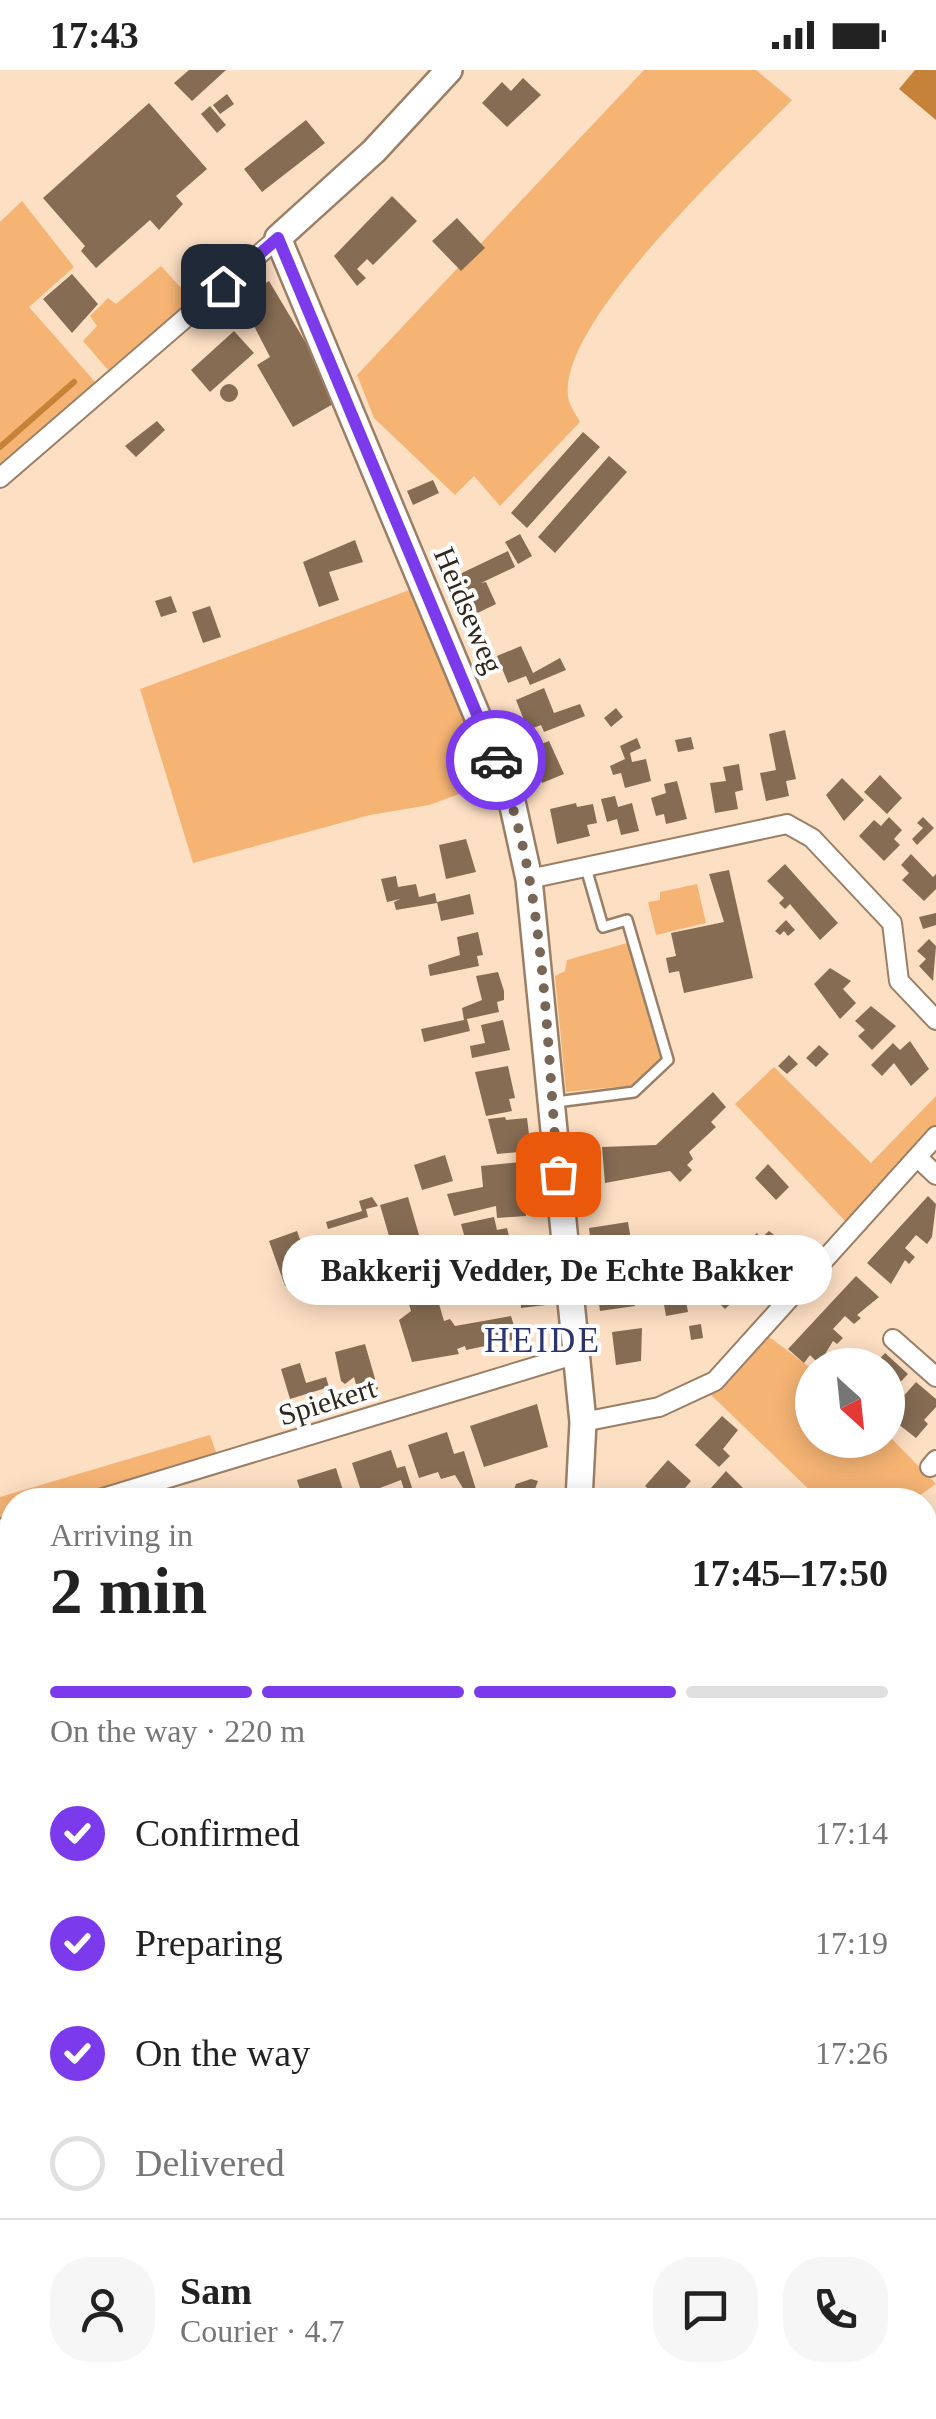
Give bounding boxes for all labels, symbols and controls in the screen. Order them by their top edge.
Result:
text: 17:43 [50,14,139,56]
pin [181,244,266,329]
icon: home [196,259,251,314]
street label: Heidseweg [428,542,510,678]
courier [446,710,546,810]
icon: car [469,733,524,788]
pin [516,1132,601,1217]
icon: bag [531,1147,586,1202]
callout: Bakkerij Vedder, De Echte Bakker [283,1234,833,1304]
text: Bakkerij Vedder, De Echte Bakker [321,1252,793,1288]
district label: HEIDE [484,1321,602,1360]
north arrow [795,1348,905,1458]
map controls [795,1348,905,1458]
street label: Spiekert [274,1370,380,1431]
text: Arriving in [50,1517,193,1553]
text: 17:45–17:50 [692,1552,888,1594]
text: 2 min [50,1555,207,1627]
text: On the way · 220 m [50,1713,305,1749]
icon: check [50,1806,105,1861]
text: Confirmed [135,1812,300,1854]
text: 17:14 [815,1815,888,1851]
icon: check [50,1916,105,1971]
text: Preparing [135,1922,283,1964]
text: 17:19 [815,1925,888,1961]
icon: check [50,2026,105,2081]
text: On the way [135,2032,310,2074]
text: 17:26 [815,2035,888,2071]
text: Delivered [135,2142,285,2184]
button: person [50,2257,155,2362]
button: chat [653,2257,758,2362]
button: phone [783,2257,888,2362]
text: Sam [180,2270,252,2312]
text: Courier · 4.7 [180,2313,344,2349]

